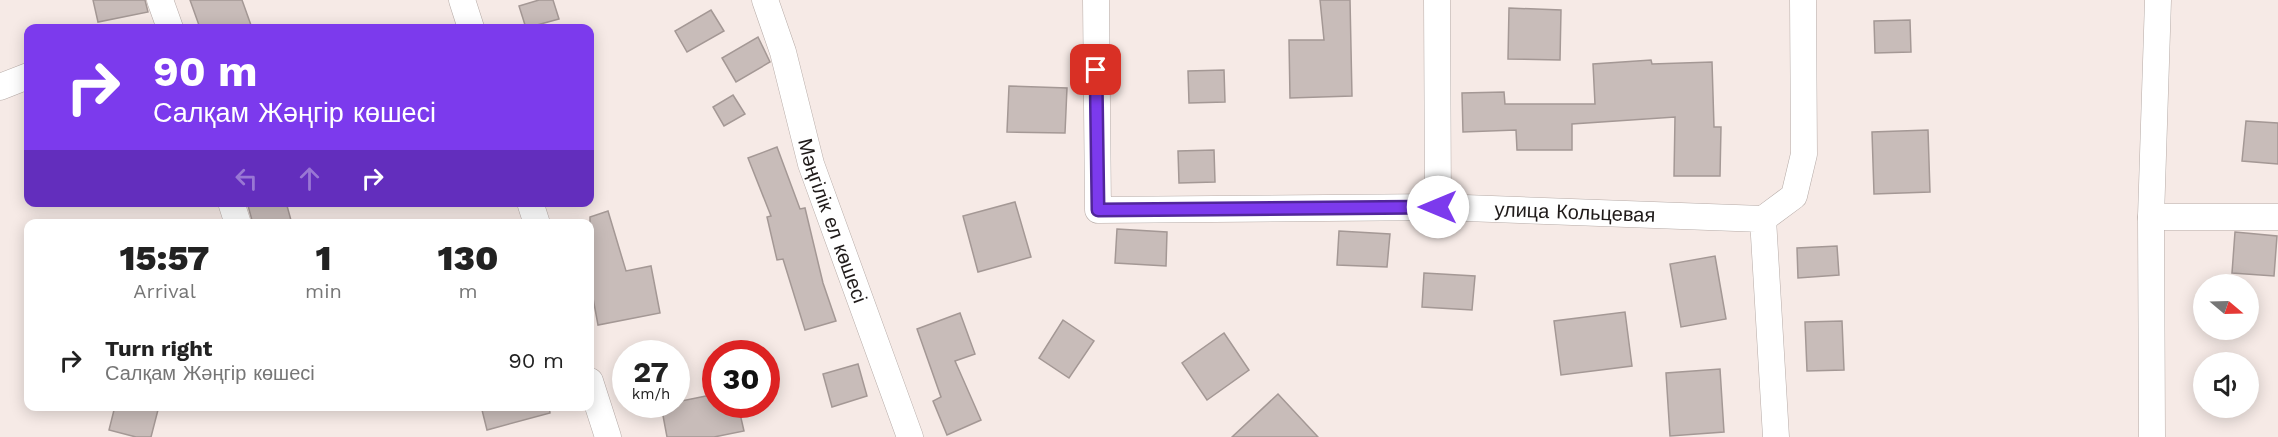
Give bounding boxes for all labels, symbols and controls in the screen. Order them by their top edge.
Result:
pin [1070,44,1121,95]
text: 90 m [153,47,257,96]
icon: right [54,48,132,126]
icon: arrive [1079,53,1112,86]
text: Салқам Жәңгір көшесі [153,97,436,129]
street label: Мәңгілік ел көшесі [793,136,872,306]
icon: left [230,162,263,195]
icon: ahead [293,162,326,195]
icon: right [356,162,389,195]
position arrow [1406,175,1470,239]
street label: улица Кольцевая [1494,197,1656,227]
text: 15:57 [120,237,210,279]
text: 1 [315,237,332,279]
text: 130 [437,237,498,279]
north arrow [2193,274,2259,340]
map controls [2193,274,2259,418]
text: Arrival [133,279,196,303]
text: min [305,279,342,303]
text: m [458,279,477,303]
text: Turn right [105,336,212,361]
speed limit sign: 30 [702,340,780,418]
icon: right [54,344,87,377]
text: 90 m [508,348,564,373]
button: sound [2193,352,2259,418]
text: 27 [633,354,669,389]
text: Салқам Жәңгір көшесі [105,361,315,385]
text: km/h [632,385,670,403]

